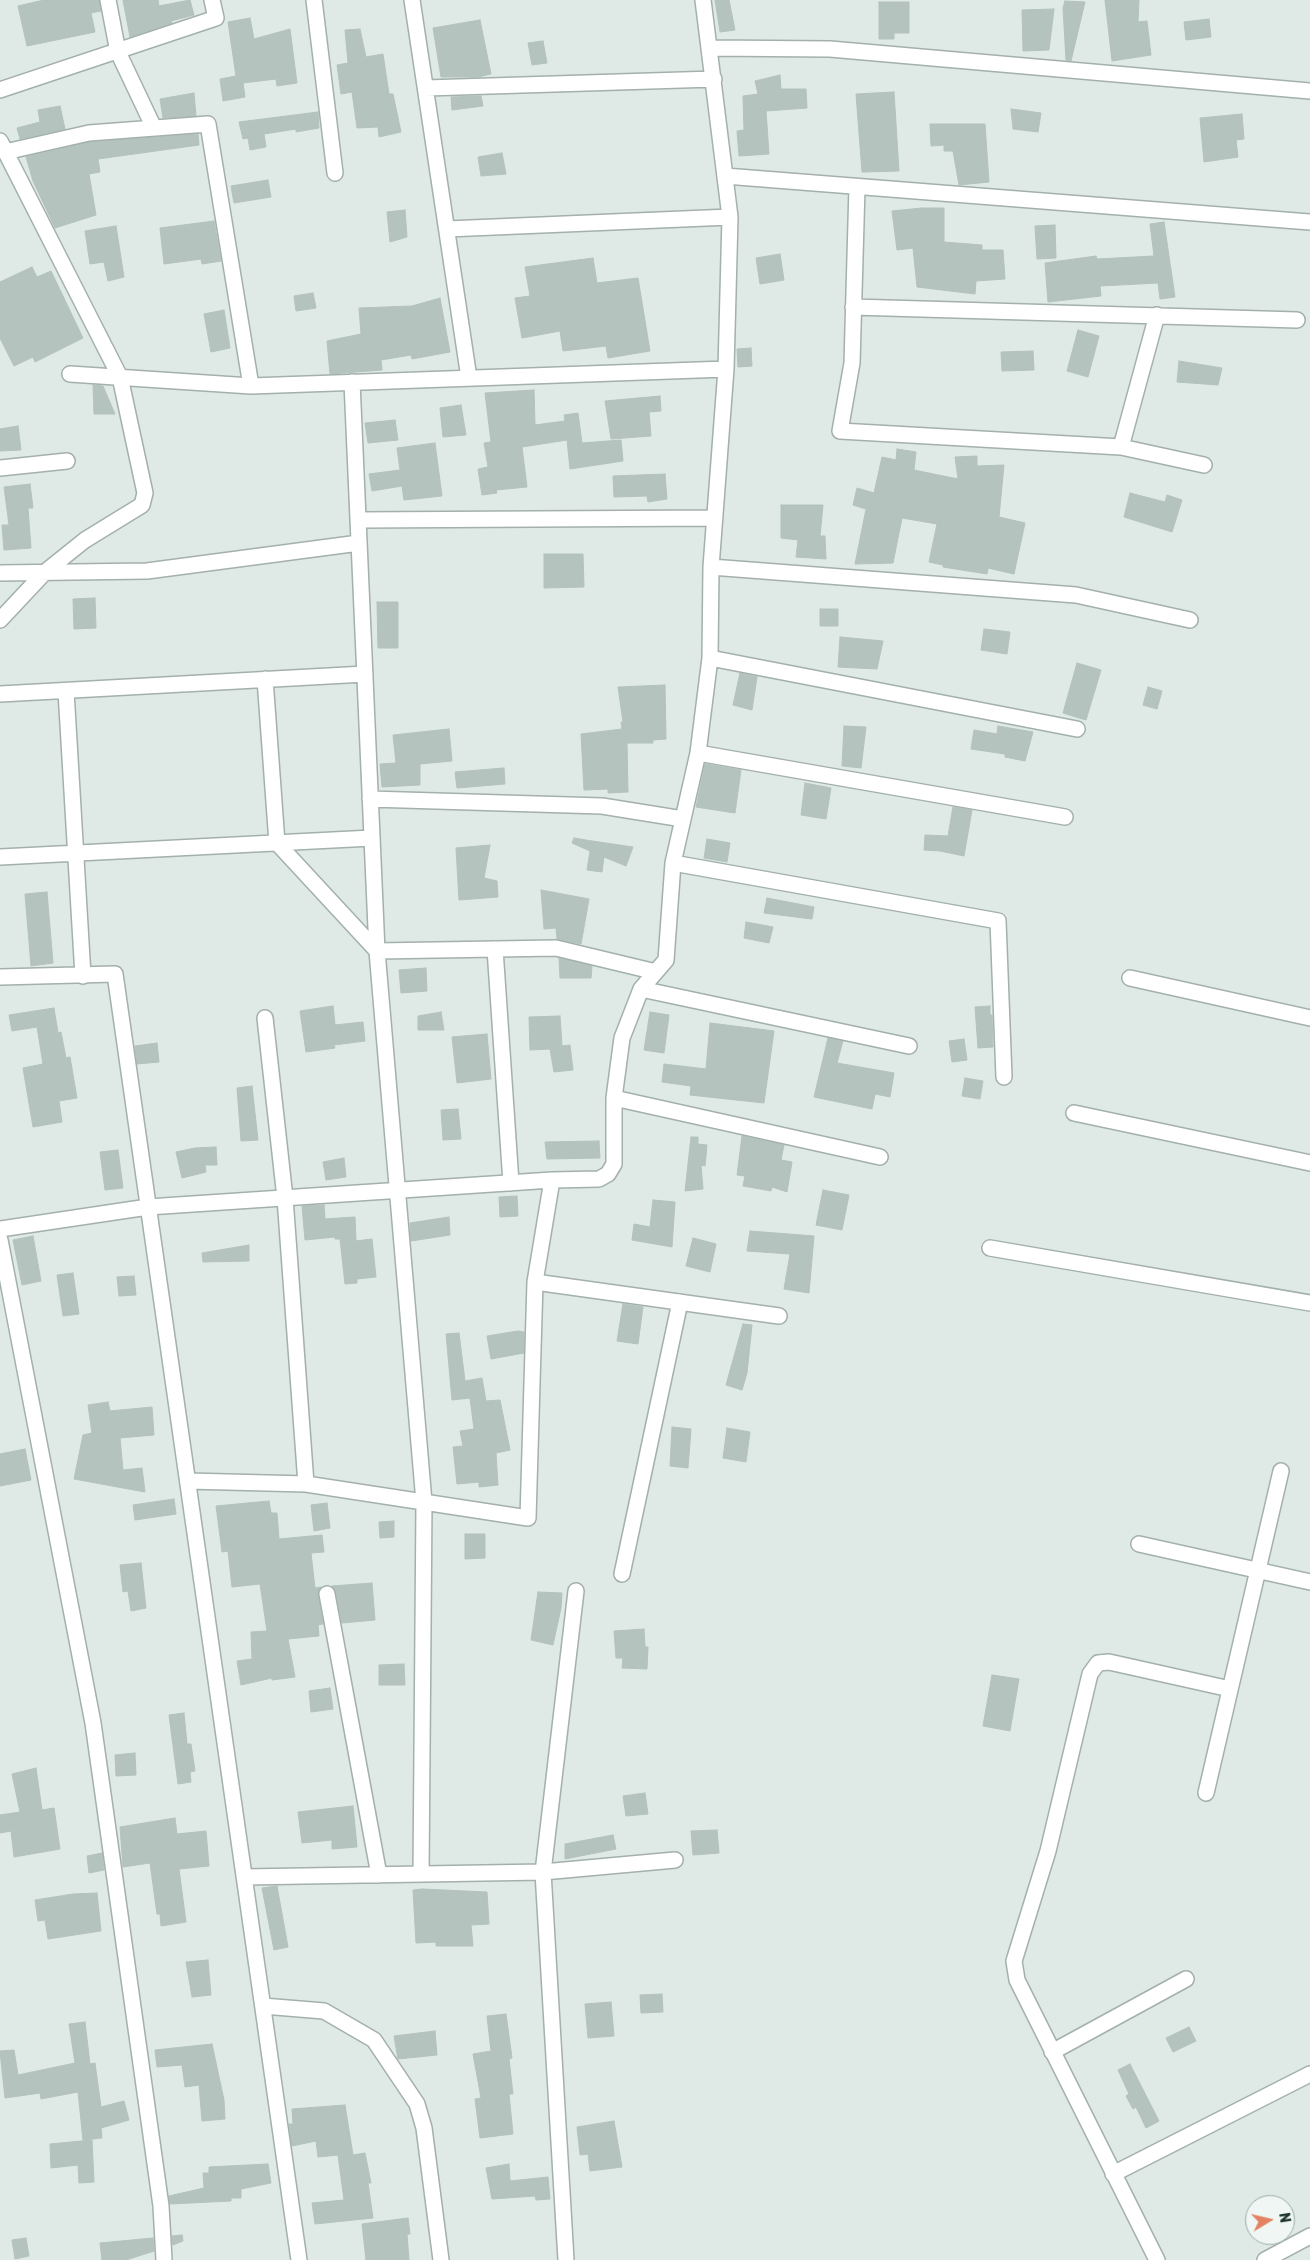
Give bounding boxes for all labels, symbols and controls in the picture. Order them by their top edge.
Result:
north arrow [1245,2195,1295,2245]
text: N [1275,2211,1294,2224]

